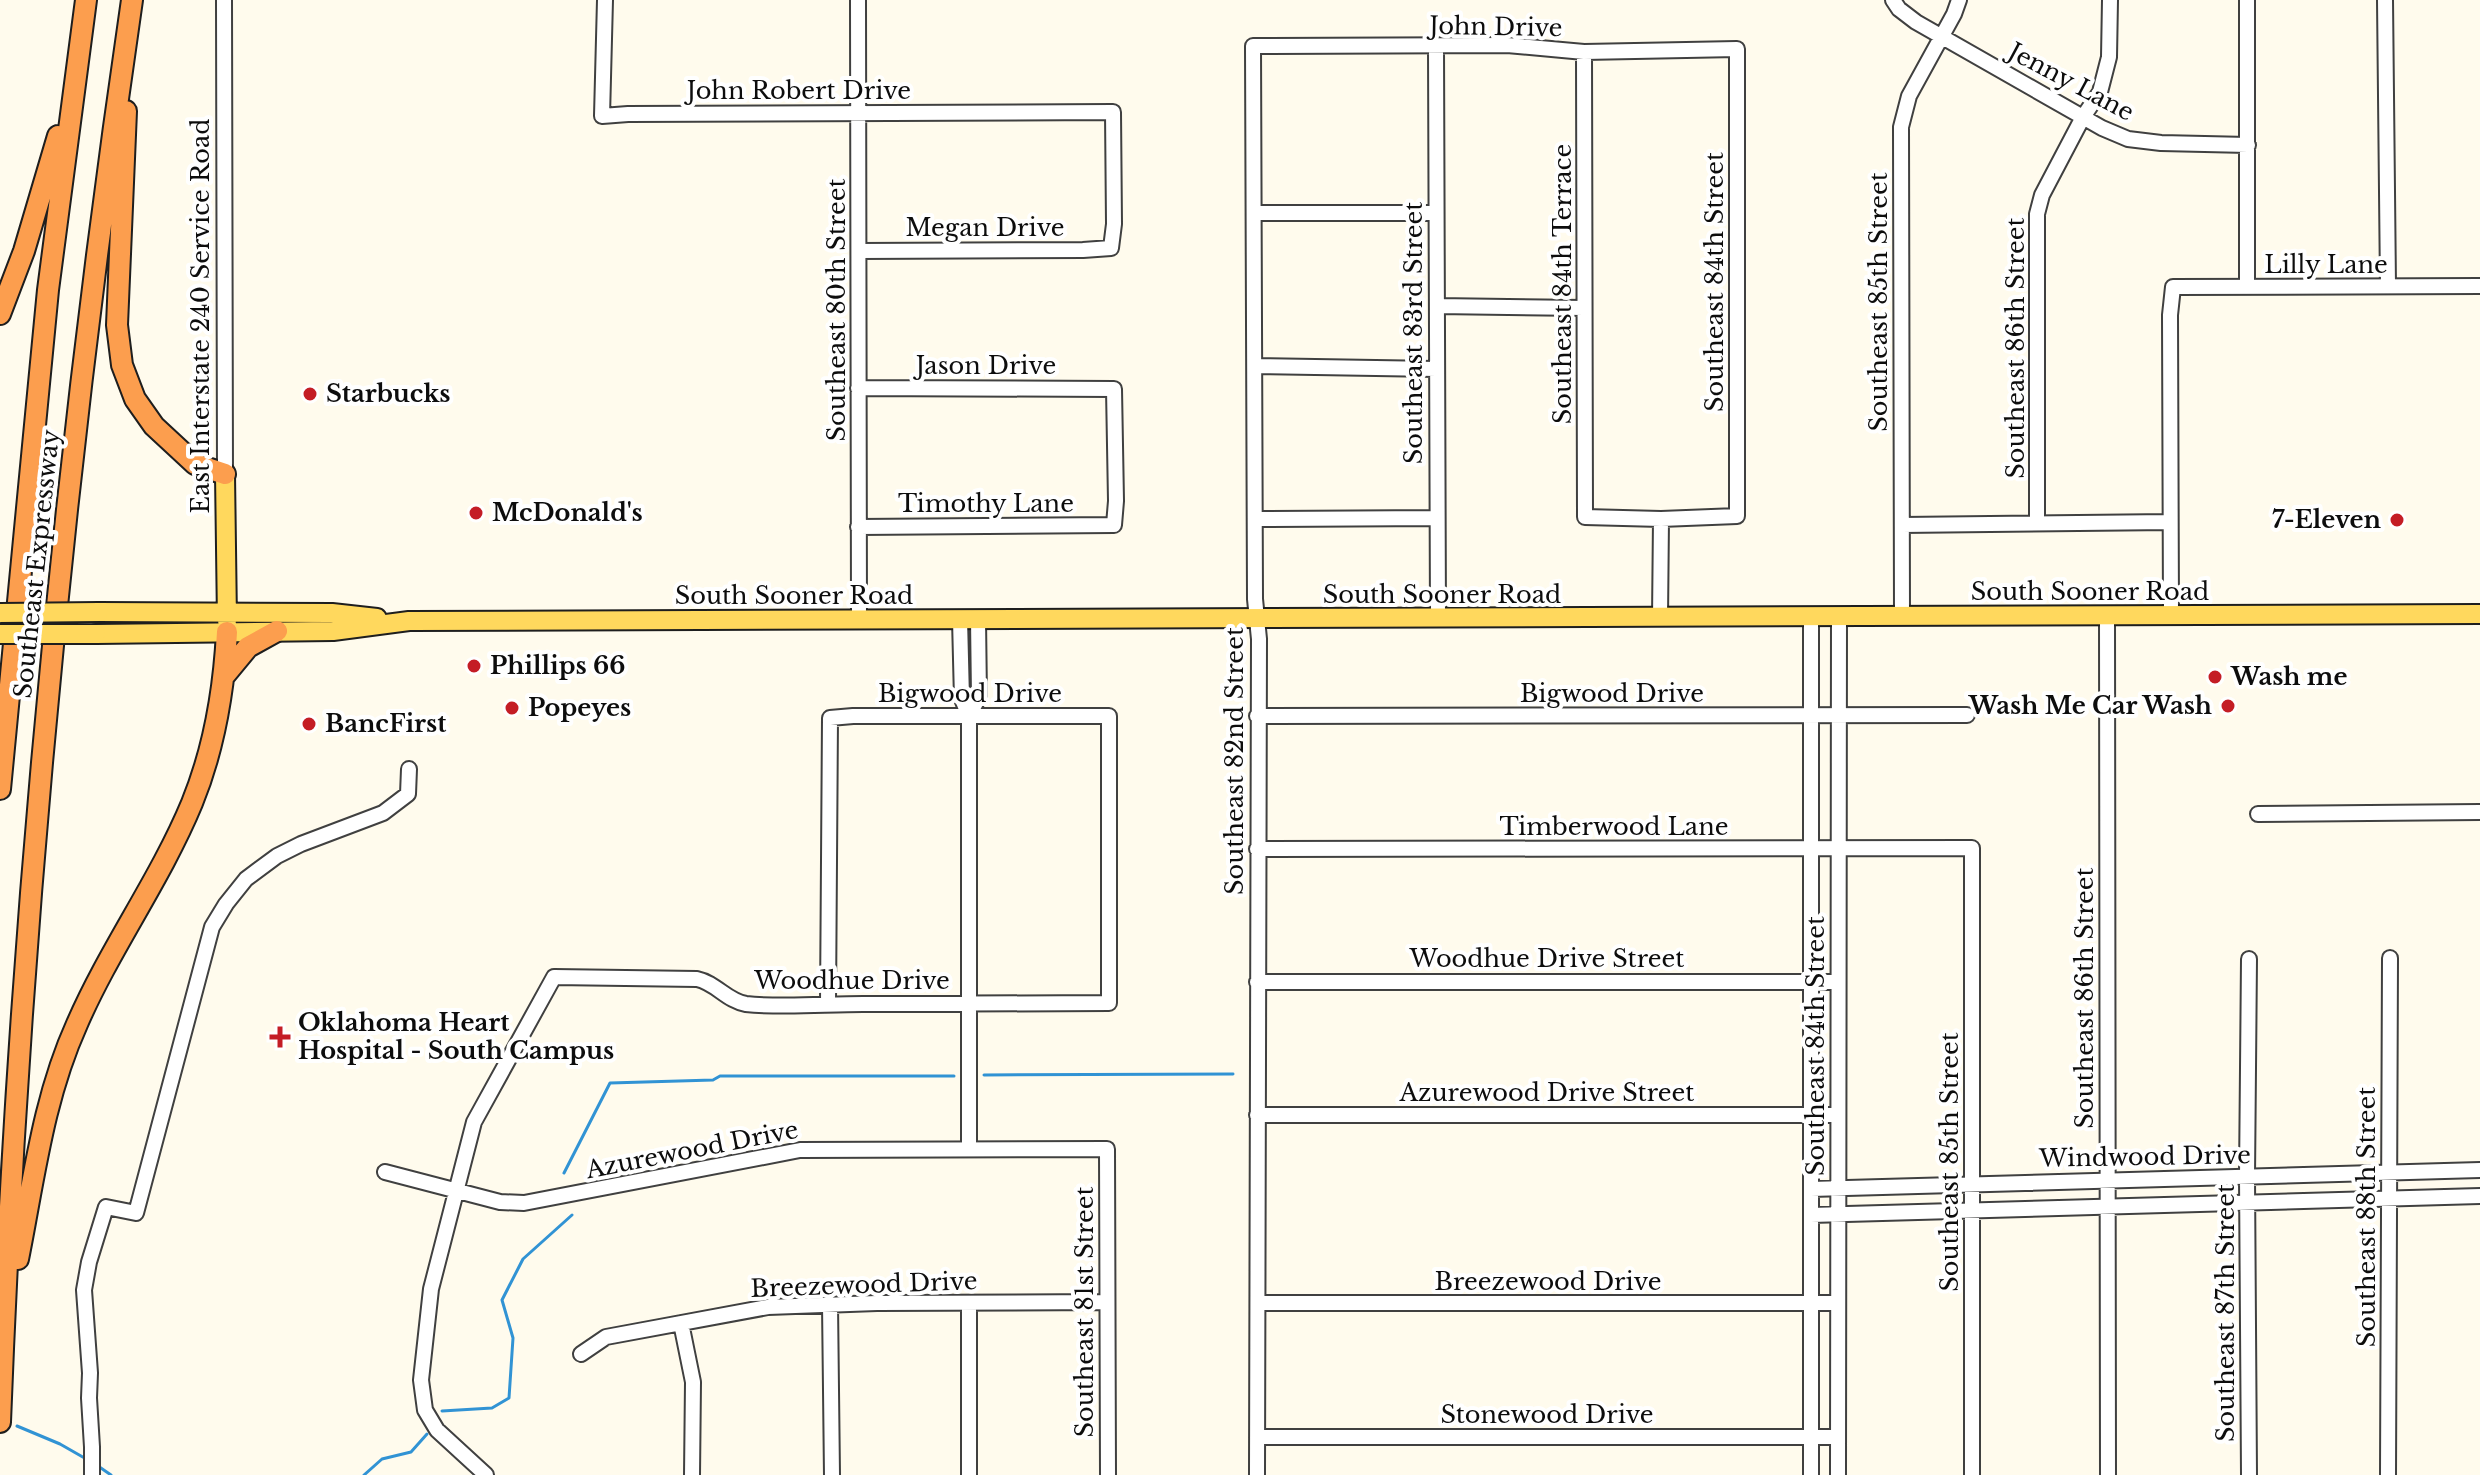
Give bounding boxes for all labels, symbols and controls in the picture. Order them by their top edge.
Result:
street label: John Drive [1426,11,1563,42]
street label: Jenny Lane [2001,35,2139,127]
street label: John Robert Drive [684,76,911,105]
street label: East Interstate 240 Service Road [186,118,215,514]
street label: Southeast 84th Terrace [1548,144,1577,424]
street label: Southeast 84th Street [1700,152,1729,412]
street label: Southeast 85th Street [1864,172,1893,432]
street label: Southeast 80th Street [822,178,851,442]
street label: Southeast 83rd Street [1399,202,1428,464]
street label: Megan Drive [906,213,1065,242]
street label: Southeast 86th Street [2001,217,2030,479]
street label: Lilly Lane [2264,250,2388,279]
street label: Jason Drive [913,351,1056,380]
place label: Starbucks [326,379,451,408]
marker: Starbucks [301,385,319,403]
street label: Southeast Expressway [8,428,65,700]
street label: Timothy Lane [898,489,1074,518]
place label: McDonald's [492,498,643,527]
marker: McDonald's [467,504,485,522]
place label: 7-Eleven [2272,505,2382,534]
marker: 7-Eleven [2388,511,2406,529]
street label: South Sooner Road [1971,577,2209,606]
street label: South Sooner Road [1323,580,1561,609]
street label: South Sooner Road [675,581,913,610]
street label: Southeast 82nd Street [1220,627,1249,895]
place label: Phillips 66 [490,651,625,680]
marker: Phillips 66 [465,657,483,675]
place label: Wash me [2230,662,2347,691]
marker: Wash me [2206,668,2224,686]
street label: Bigwood Drive [878,679,1062,708]
street label: Bigwood Drive [1520,679,1704,708]
place label: Wash Me Car Wash [1968,691,2212,720]
place label: Popeyes [528,693,631,722]
marker: Wash Me Car Wash [2219,697,2237,715]
marker: Popeyes [503,699,521,717]
place label: BancFirst [325,709,447,738]
marker: BancFirst [300,715,318,733]
street label: Timberwood Lane [1500,812,1728,841]
street label: Southeast 86th Street [2070,867,2099,1129]
street label: Southeast 84th Street [1801,916,1830,1176]
street label: Woodhue Drive Street [1409,944,1684,973]
street label: Woodhue Drive [753,966,950,995]
place label: Oklahoma Heart Hospital - South Campus [298,1008,614,1065]
marker: Oklahoma Heart Hospital - South Campus [269,1026,291,1048]
street label: Southeast 85th Street [1935,1032,1964,1292]
street label: Azurewood Drive Street [1399,1078,1694,1107]
street label: Southeast 88th Street [2352,1087,2381,1347]
street label: Azurewood Drive [582,1115,801,1185]
street label: Windwood Drive [2038,1140,2251,1173]
street label: Southeast 87th Street [2211,1184,2240,1442]
street label: Southeast 81st Street [1070,1186,1099,1438]
street label: Breezewood Drive [750,1266,978,1303]
street label: Breezewood Drive [1434,1267,1662,1296]
street label: Stonewood Drive [1440,1400,1654,1429]

